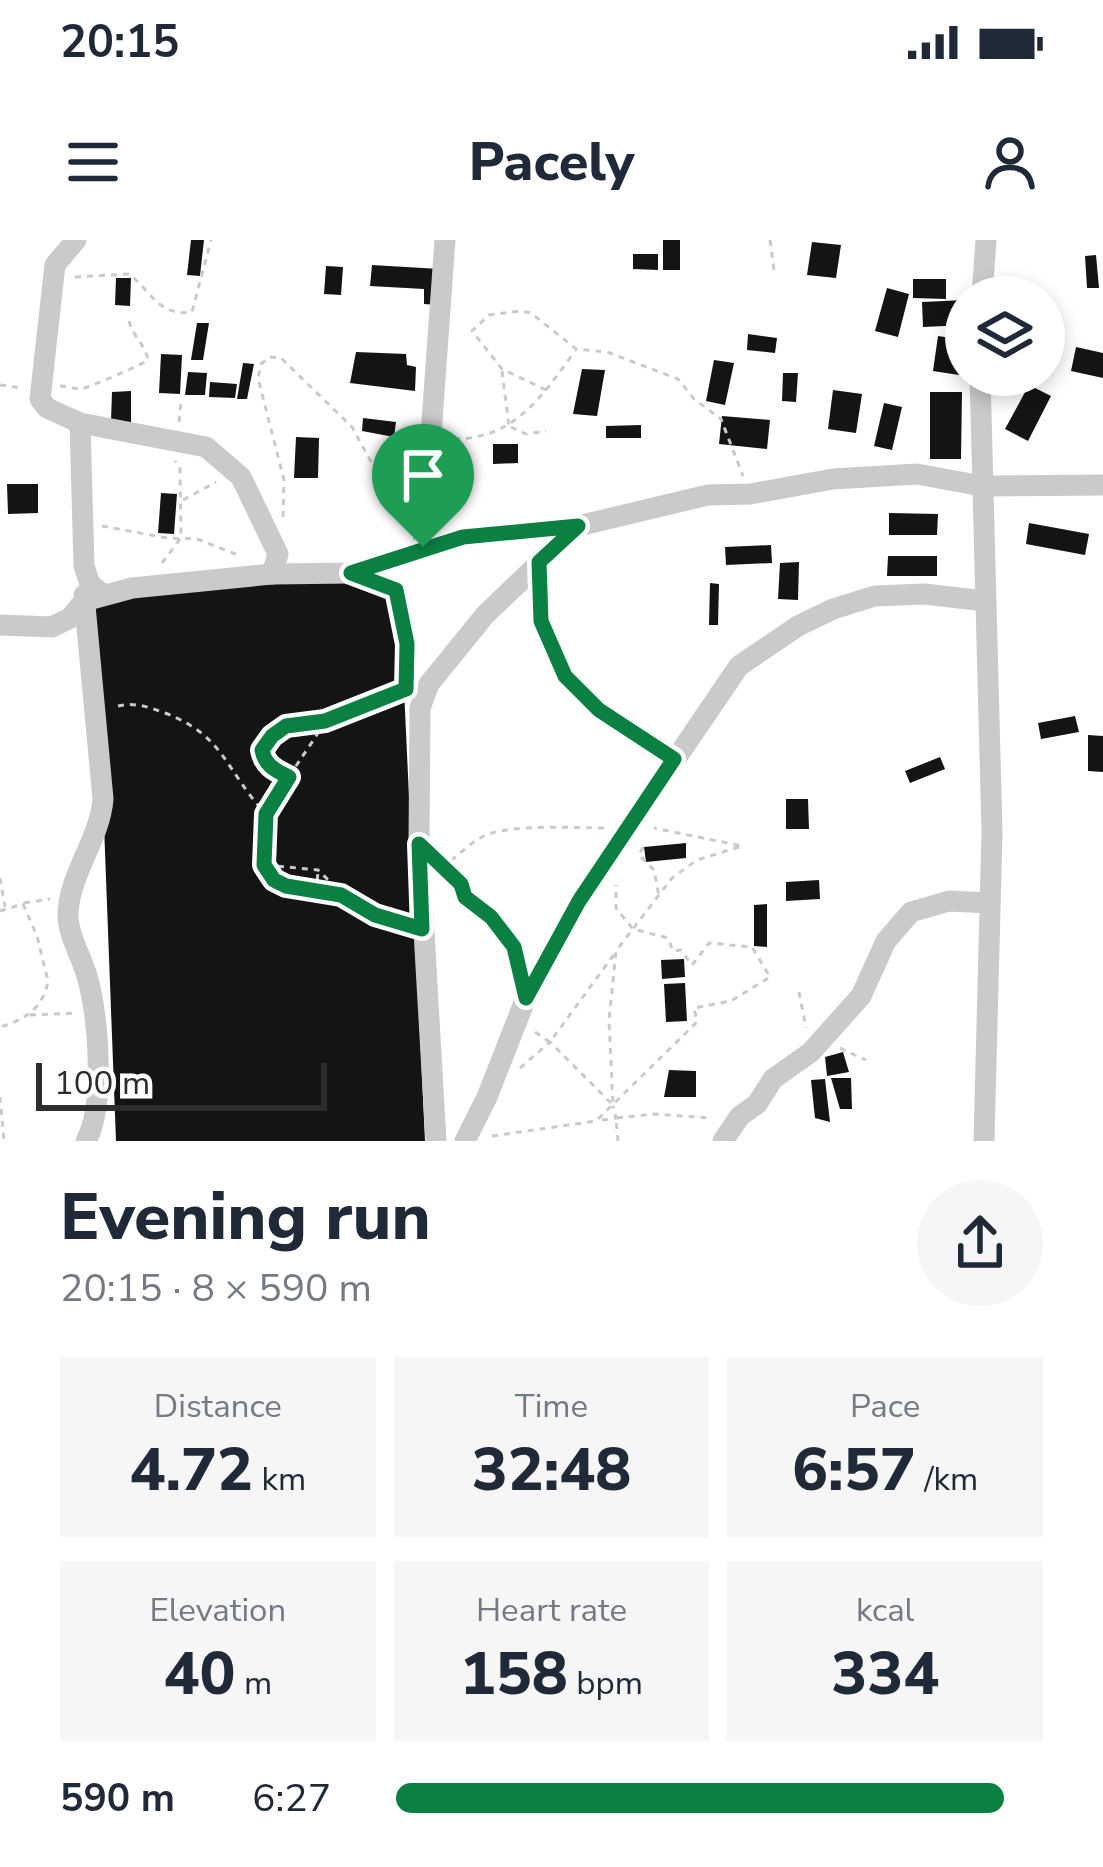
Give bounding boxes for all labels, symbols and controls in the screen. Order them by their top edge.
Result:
text: 20:15 [60,12,179,73]
text: Pacely [469,125,634,199]
icon: menu [60,129,126,195]
icon: person [977,129,1043,195]
map controls [945,276,1065,396]
button: layers [945,276,1065,396]
pin [372,424,474,547]
icon: arrive [390,442,456,508]
scale bar [36,1057,327,1110]
text: 100 m [54,1061,150,1106]
text: Evening run [60,1172,431,1262]
button: share [917,1180,1043,1306]
text: 20:15 · 8 × 590 m [60,1262,372,1315]
text: Distance [154,1384,282,1429]
text: Time [515,1384,588,1429]
text: Pace [850,1384,920,1429]
text: 4.72 [129,1429,253,1511]
text: 32:48 [472,1429,631,1511]
text: 6:57 [792,1429,916,1511]
text: km [253,1457,306,1502]
text: /km [916,1457,978,1502]
text: Elevation [150,1588,286,1633]
text: Heart rate [476,1588,627,1633]
text: kcal [856,1588,914,1633]
text: 40 [163,1633,235,1715]
text: 158 [460,1633,568,1715]
text: 334 [831,1633,939,1715]
text: m [235,1661,272,1706]
text: bpm [568,1661,643,1706]
text: 590 m [60,1772,175,1825]
text: 6:27 [252,1772,331,1825]

